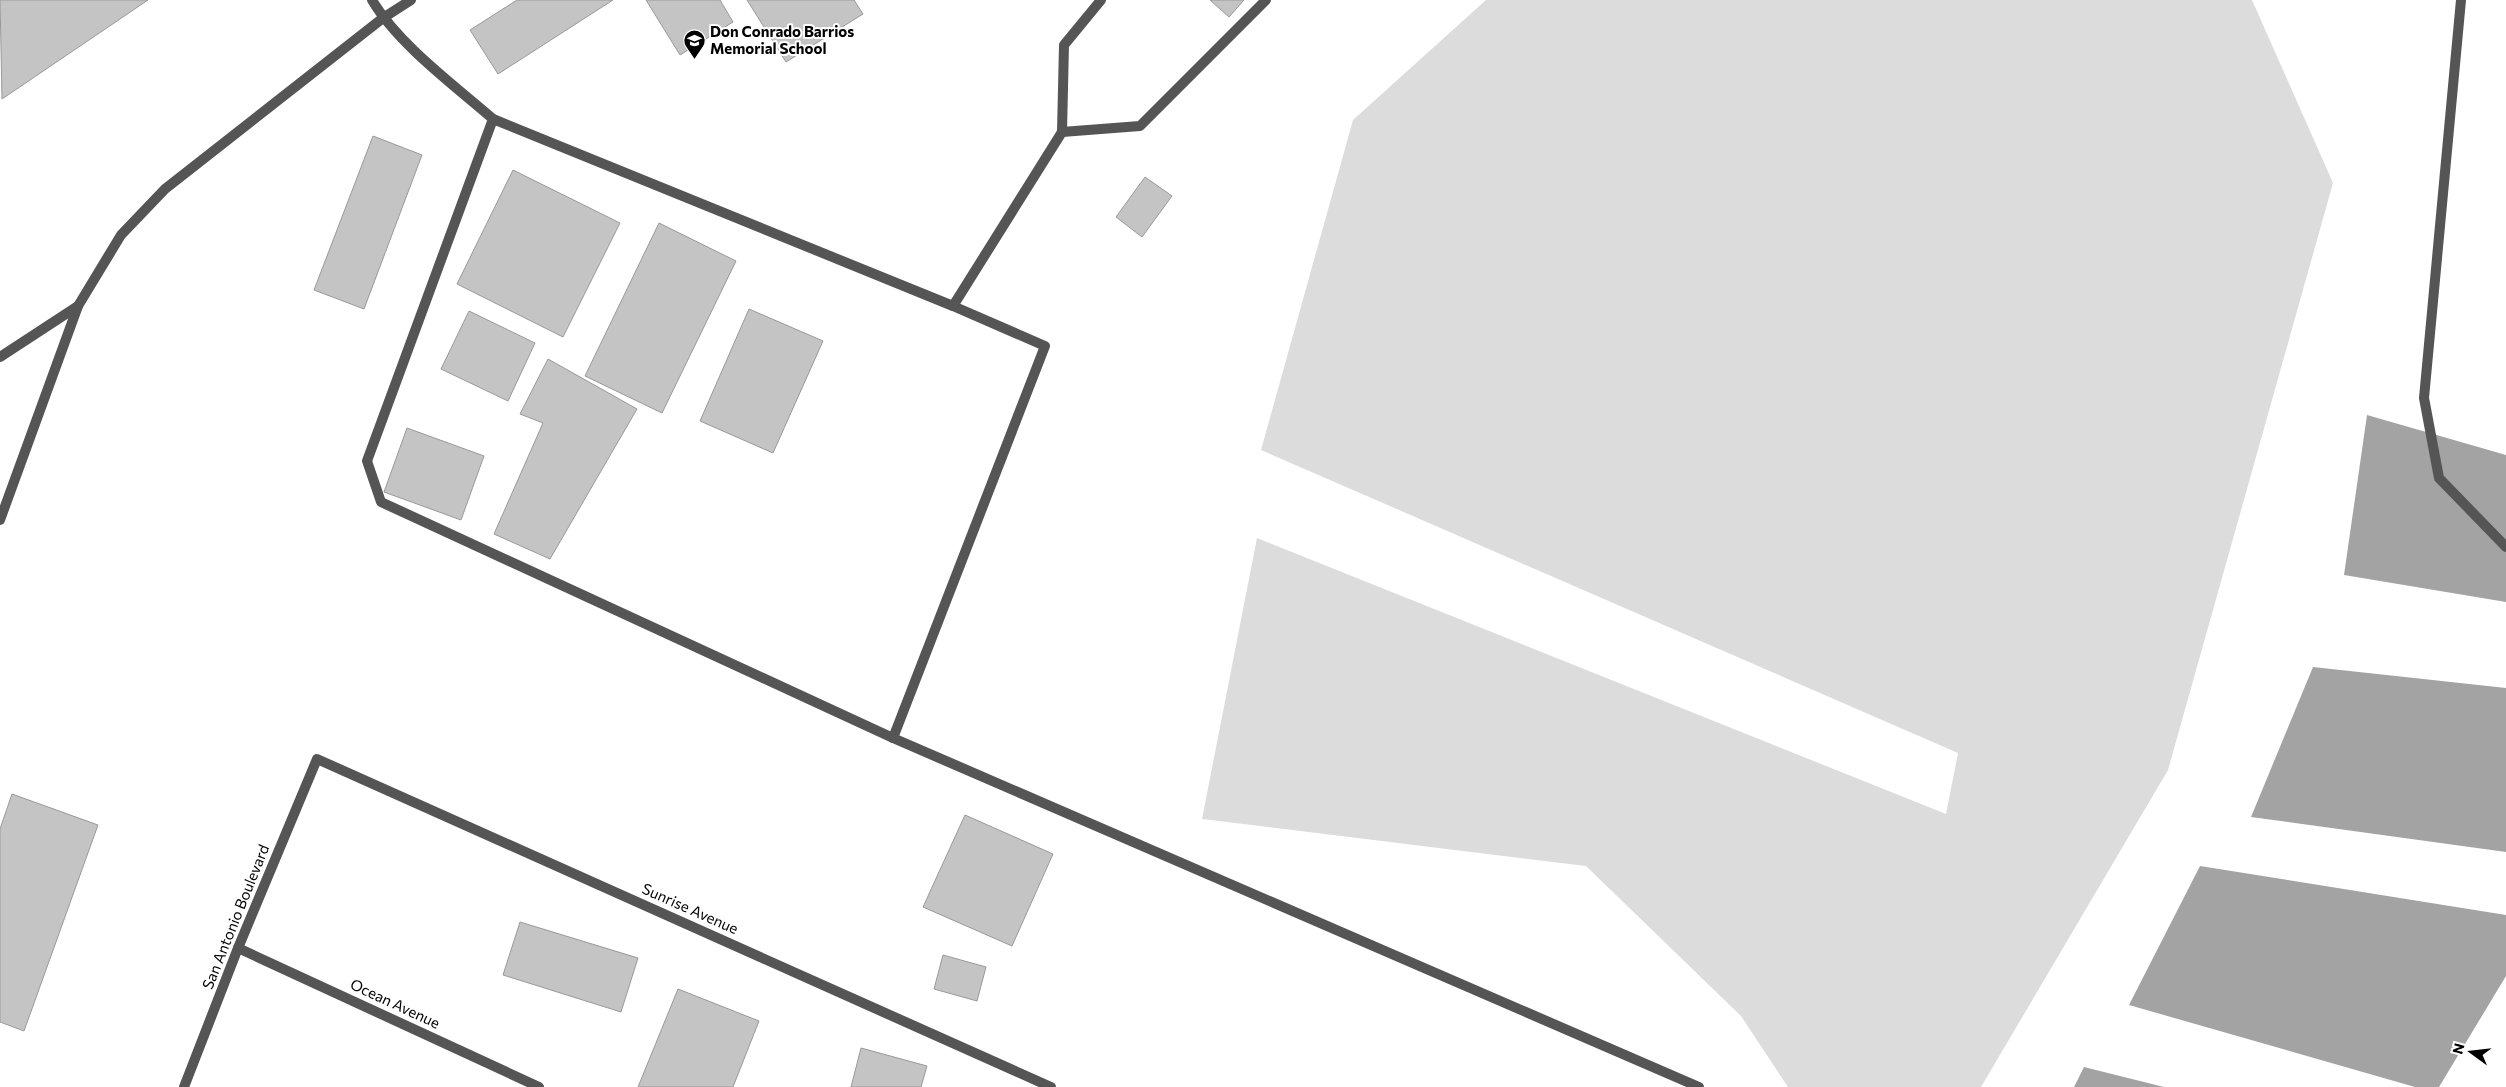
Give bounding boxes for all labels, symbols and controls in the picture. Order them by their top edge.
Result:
place label: Don Conrado Barrios Memorial School [710,22,854,57]
school or university icon: Don Conrado Barrios Memorial School [682,29,706,60]
street label: San Antonio Boulevard [198,842,272,992]
street label: Sunrise Avenue [640,879,741,937]
street label: Ocean Avenue [348,974,443,1032]
north arrow [2446,1027,2496,1077]
text: N [2448,1041,2468,1056]

